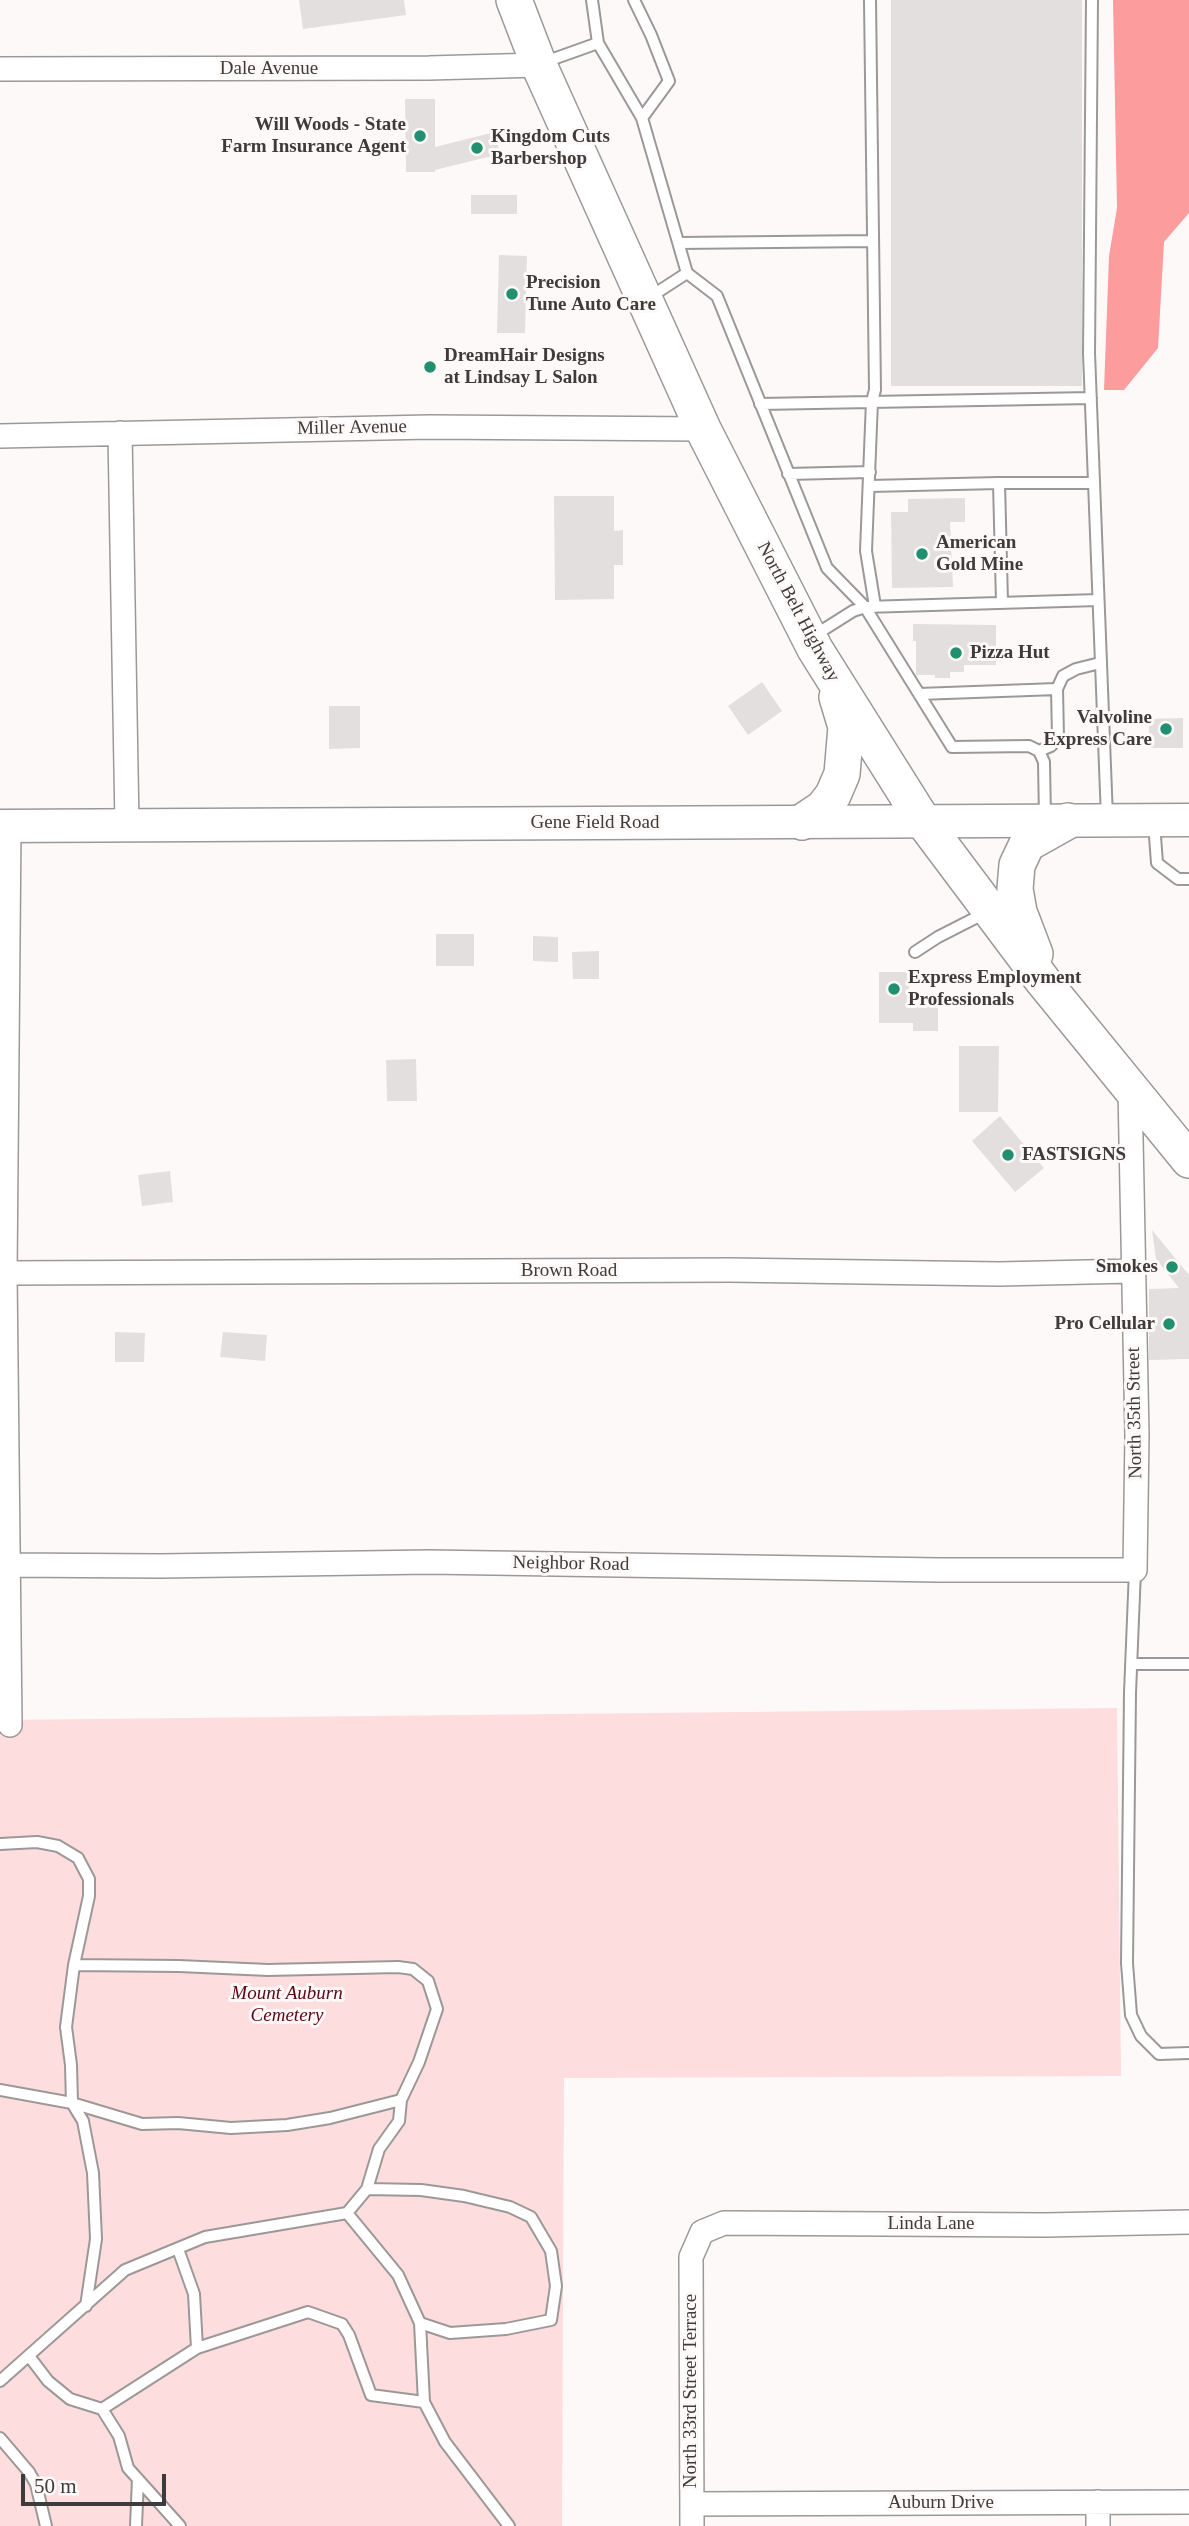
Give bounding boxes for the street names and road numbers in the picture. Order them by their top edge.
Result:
street label: Dale Avenue [220,58,318,80]
street label: Miller Avenue [297,416,407,440]
street label: North Belt Highway [752,538,844,686]
street label: Gene Field Road [531,812,659,834]
street label: Brown Road [521,1260,617,1282]
street label: North 35th Street [1122,1347,1148,1479]
street label: Neighbor Road [513,1552,629,1576]
street label: Linda Lane [887,2213,975,2235]
street label: North 33rd Street Terrace [680,2294,702,2488]
street label: Auburn Drive [888,2492,994,2514]

